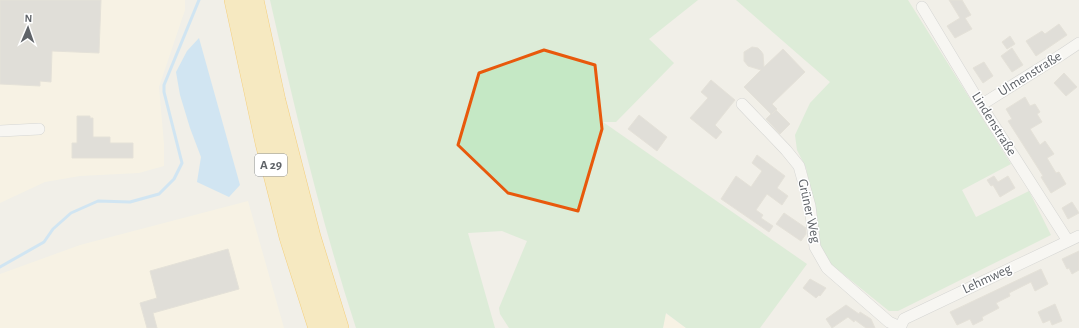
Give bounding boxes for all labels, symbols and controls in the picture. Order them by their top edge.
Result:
north arrow [8,8,48,48]
text: N [24,13,32,24]
street label: Ulmenstraße [996,49,1064,99]
street label: Lindenstraße [969,90,1019,158]
road number: A 29 [255,154,287,176]
street label: Grüner Weg [795,178,823,245]
street label: Lehmweg [960,261,1014,296]

